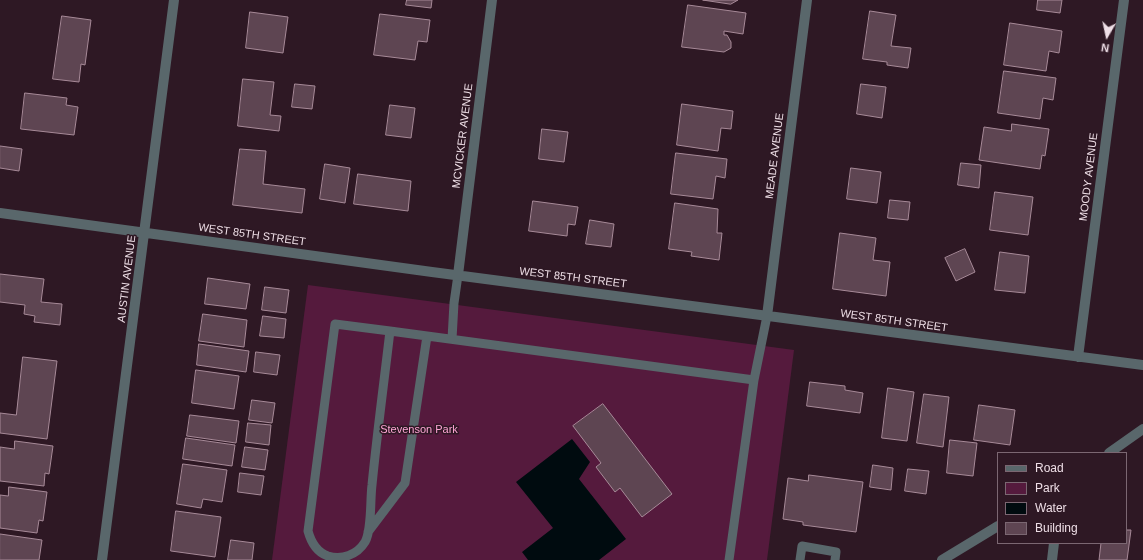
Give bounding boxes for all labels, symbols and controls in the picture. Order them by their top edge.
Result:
north arrow [1087,16,1127,56]
text: N [1100,41,1110,54]
street label: MCVICKER AVENUE [450,83,476,189]
street label: MEADE AVENUE [763,112,787,200]
street label: MOODY AVENUE [1077,132,1101,222]
street label: WEST 85TH STREET [198,221,306,249]
street label: AUSTIN AVENUE [115,235,139,323]
street label: WEST 85TH STREET [519,265,627,291]
street label: WEST 85TH STREET [840,307,948,335]
park label: Stevenson Park [380,423,458,437]
legend [997,452,1127,544]
text: Road [1035,461,1064,475]
text: Park [1035,481,1060,495]
text: Water [1035,501,1067,515]
text: Building [1035,521,1078,535]

